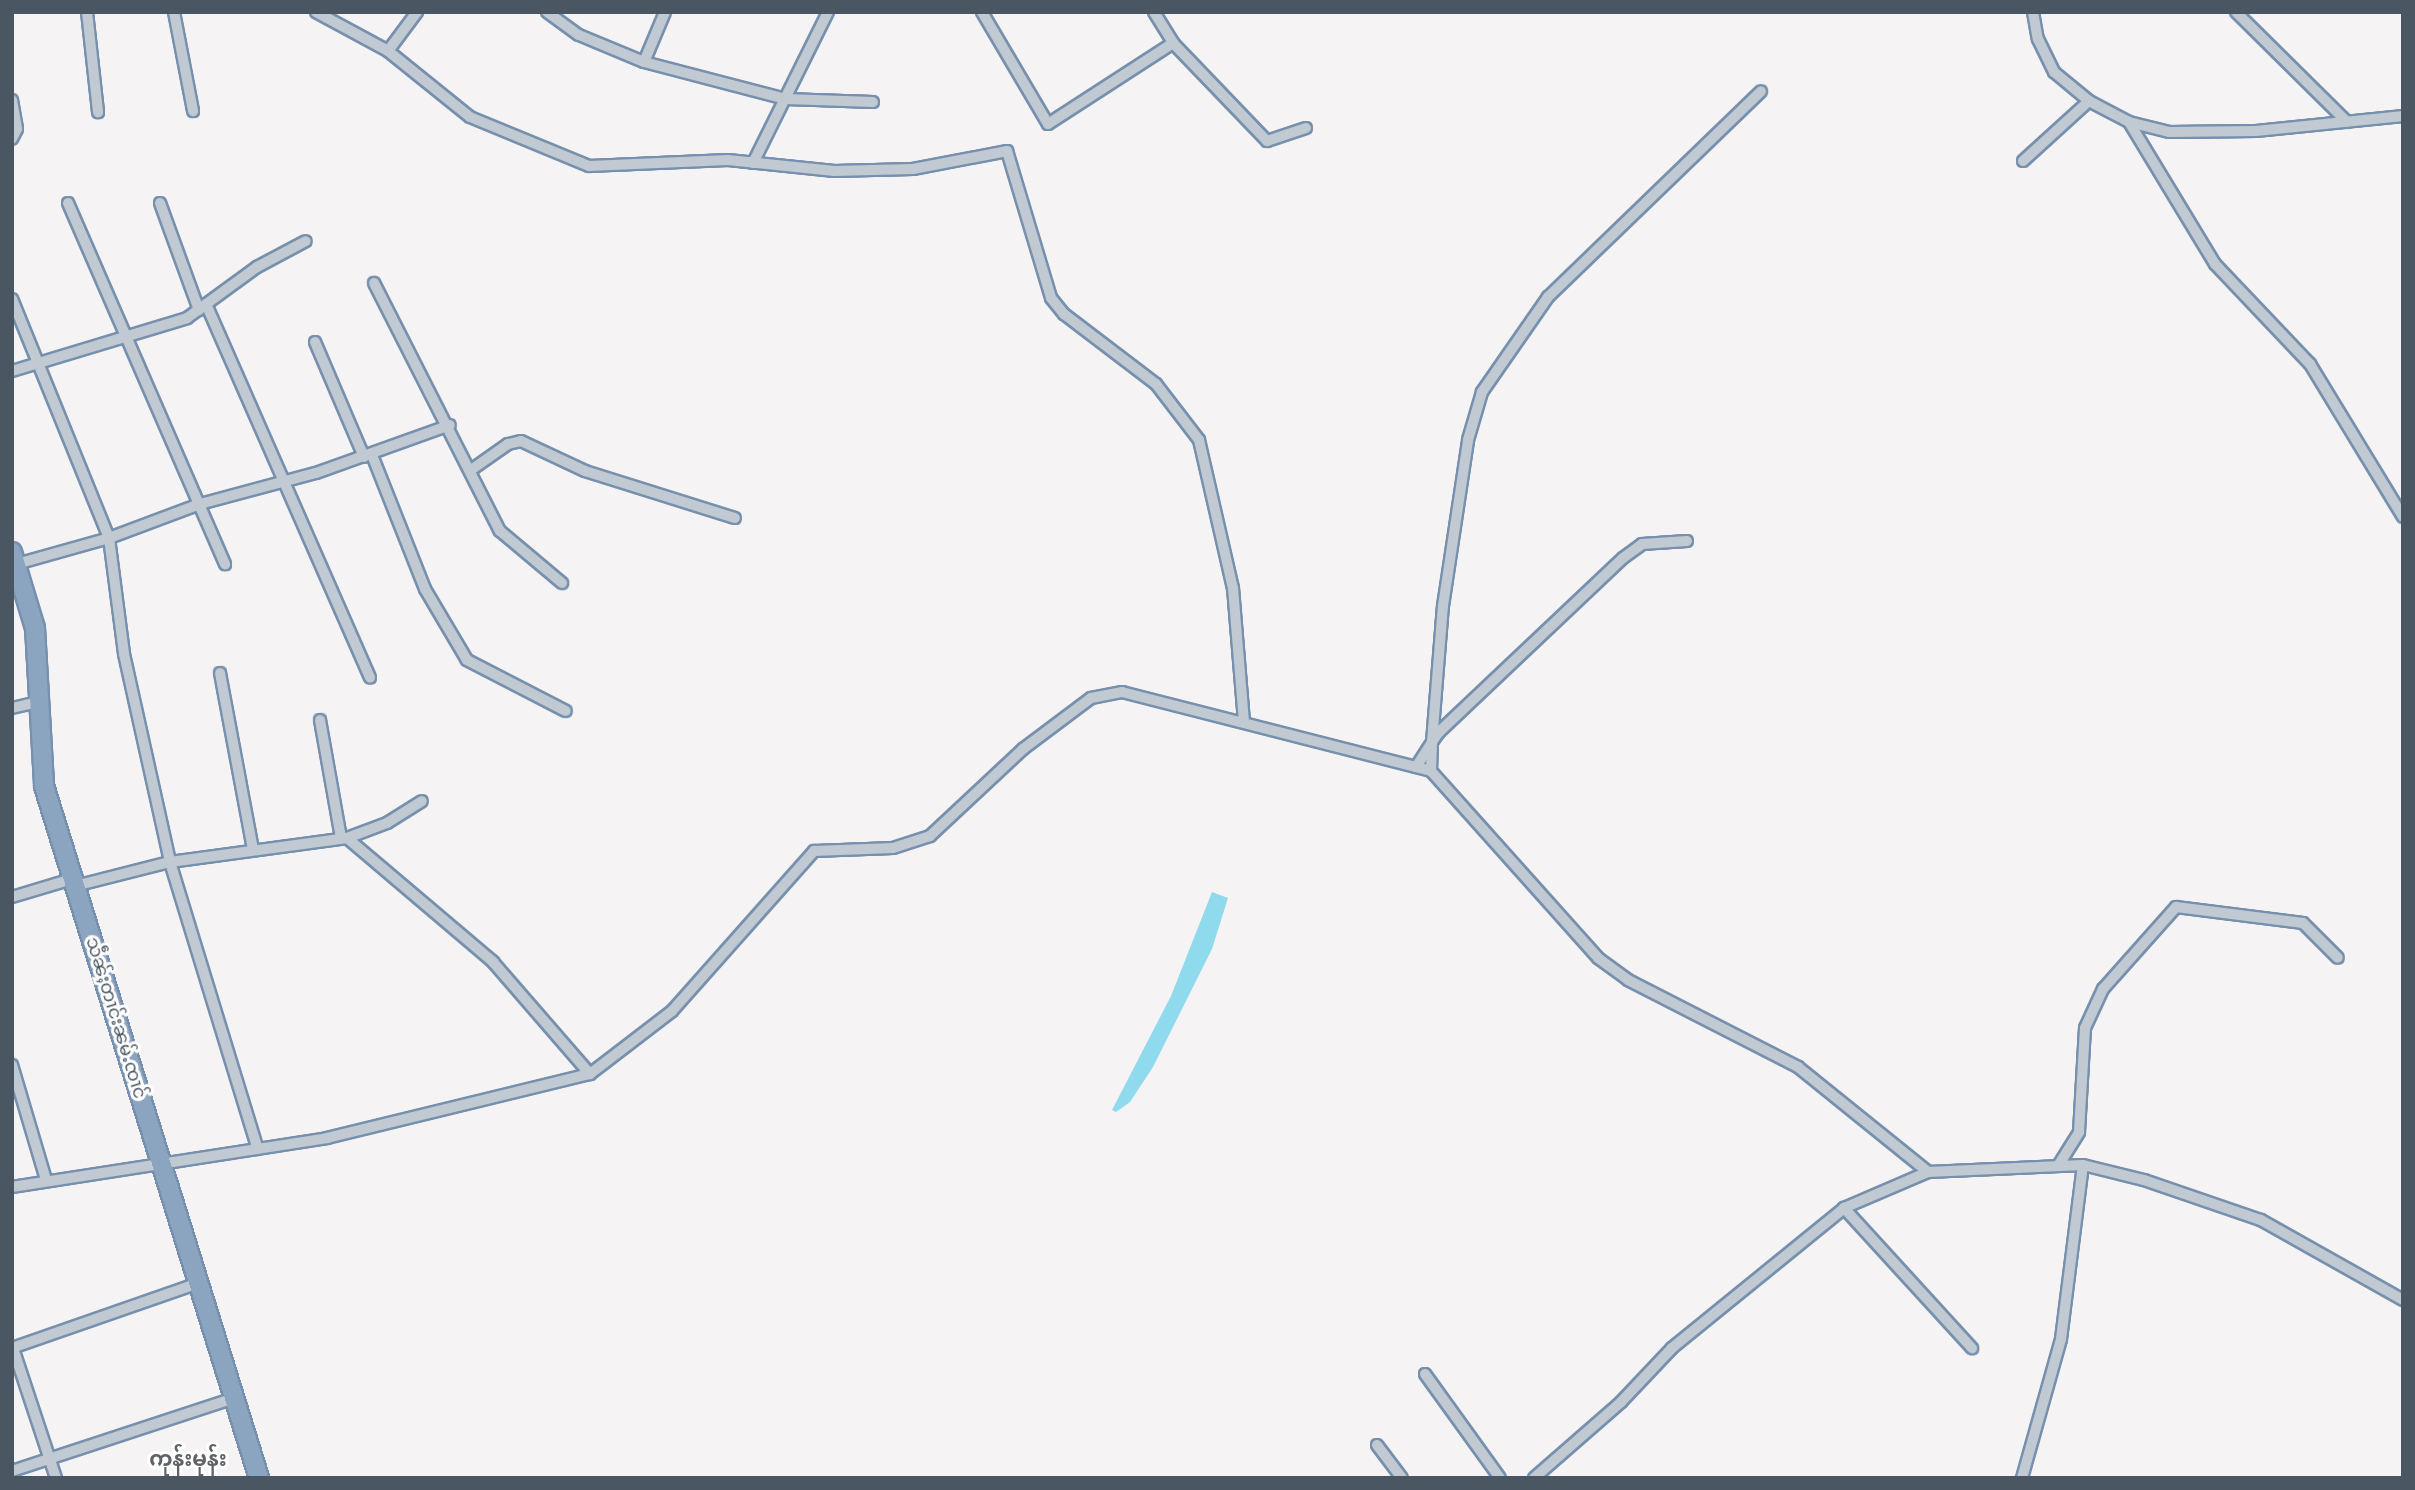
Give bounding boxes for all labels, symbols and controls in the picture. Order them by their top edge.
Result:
street label: သဵၼ်ႈတၢင်းၼမ်ႉၸၢင် [81,935,151,1101]
district label: ကုန်းမုန်း [149,1446,227,1472]

